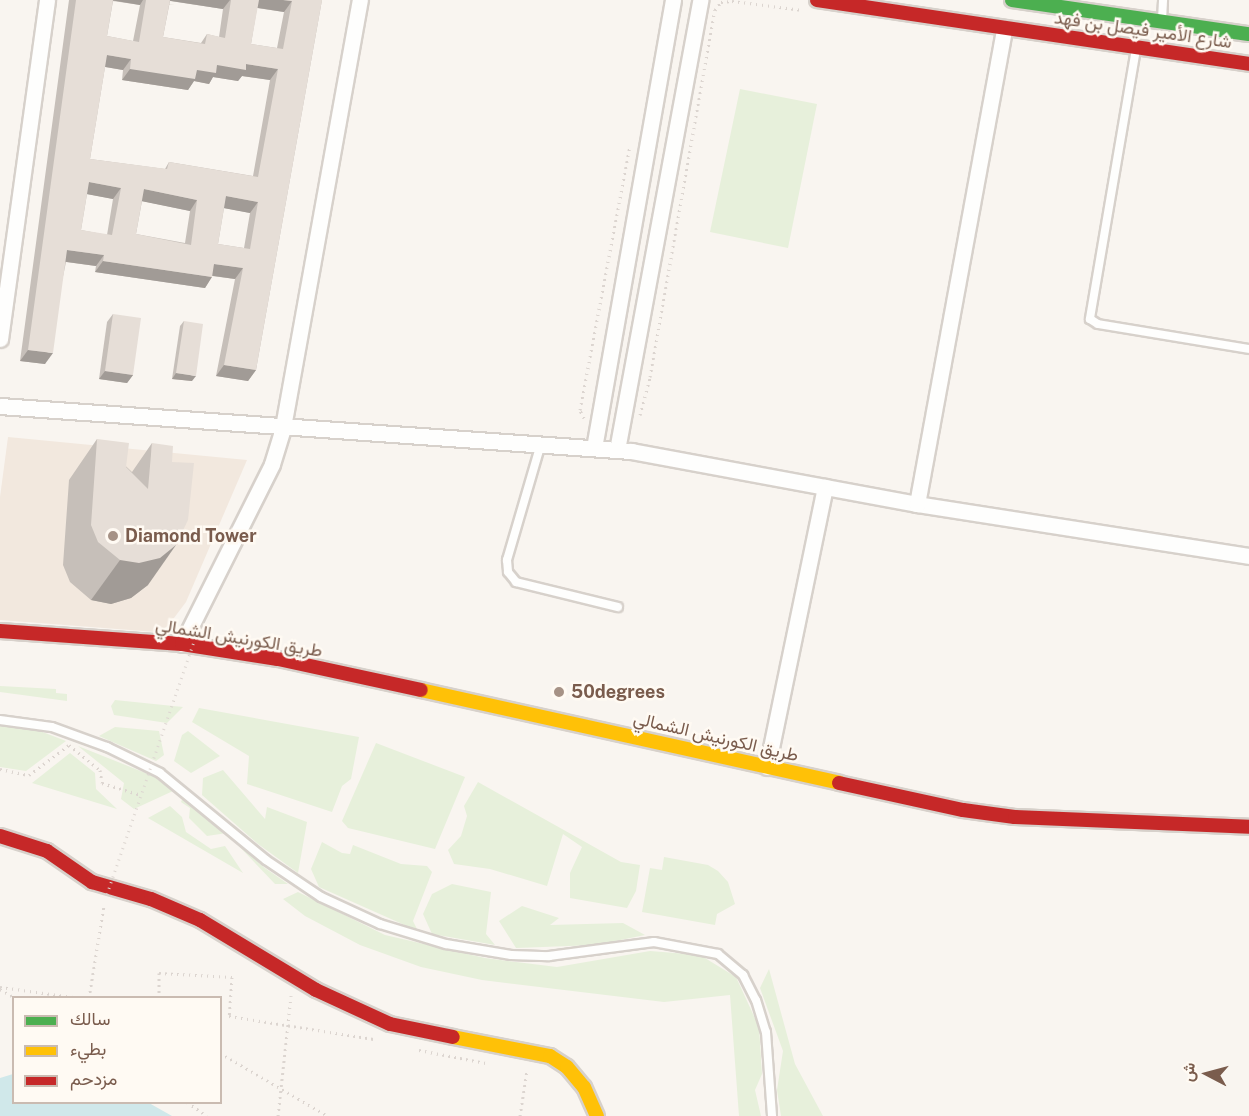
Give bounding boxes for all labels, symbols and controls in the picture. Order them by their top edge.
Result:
street label: شارع الأمير فيصل بن فهد [1053,7,1233,53]
place label: Diamond Tower [125,525,257,547]
marker: Diamond Tower [106,529,120,543]
street label: طريق الكورنيش الشمالي [154,614,324,662]
place label: 50degrees [571,681,665,703]
marker: 50degrees [552,685,566,699]
street label: طريق الكورنيش الشمالي [631,707,801,767]
legend [12,996,222,1104]
text: سالك [70,1008,110,1029]
text: بطيء [70,1038,106,1059]
north arrow [1177,1044,1237,1104]
text: ش [1178,1062,1199,1083]
text: مزدحم [70,1068,117,1089]

